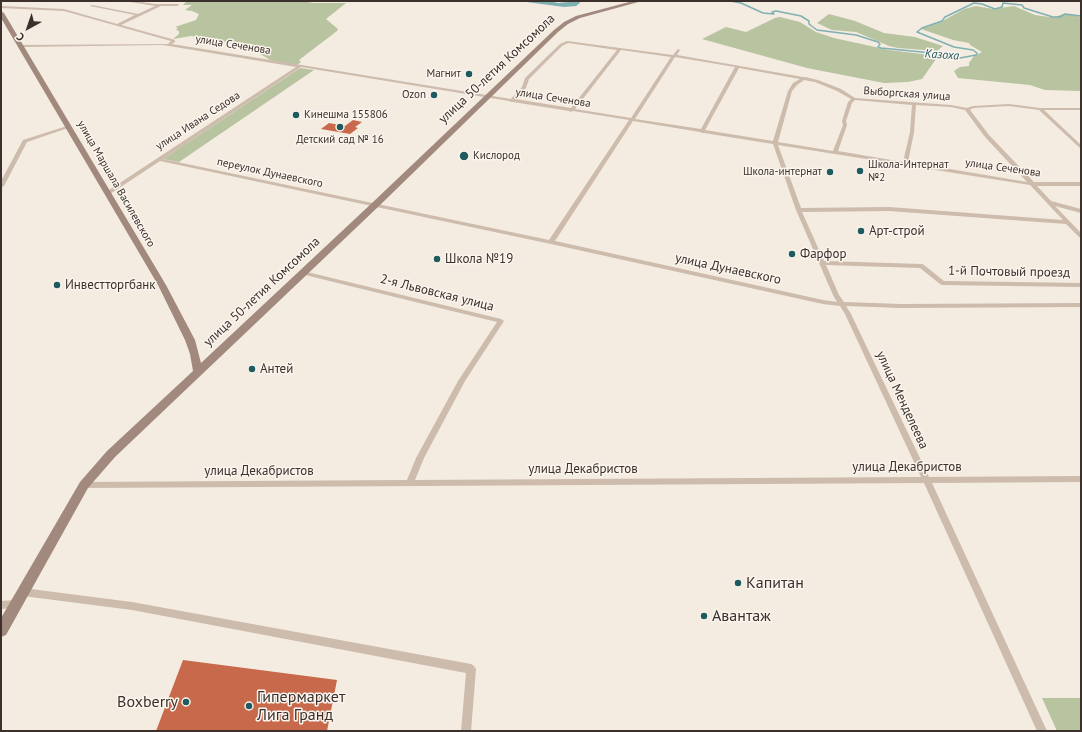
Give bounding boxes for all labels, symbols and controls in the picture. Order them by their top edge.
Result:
north arrow [8,8,48,48]
street label: улица 50-летия Комсомола [436,11,558,127]
text: С [13,30,27,45]
street label: улица Сеченова [194,33,272,57]
water label: Казоха [924,47,960,63]
place label: Магнит [426,67,461,81]
marker: Магнит [464,69,474,79]
street label: Выборгская улица [863,84,951,104]
street label: улица Сеченова [514,86,592,110]
place label: Ozon [402,88,426,102]
street label: улица Ивана Седова [153,89,243,153]
marker: Ozon [429,90,439,100]
place label: Кинешма 155806 [304,108,388,122]
marker: Кинешма 155806 [291,110,301,120]
street label: улица Маршала Василевского [74,118,158,250]
marker: Детский сад № 16 [335,122,345,132]
place label: Детский сад № 16 [296,133,384,147]
place label: Кислород [473,149,520,163]
marker: Кислород [458,150,470,162]
street label: переулок Дунаевского [216,155,324,191]
street label: улица Сеченова [964,156,1042,180]
place label: Школа-Интернат №2 [868,158,949,184]
place label: Школа-интернат [743,165,822,179]
marker: Школа-Интернат №2 [855,166,865,176]
marker: Школа-интернат [825,167,835,177]
place label: Арт-строй [869,223,925,239]
marker: Арт-строй [856,226,866,236]
street label: улица 50-летия Комсомола [201,234,323,350]
place label: Фарфор [800,246,846,262]
marker: Фарфор [787,249,797,259]
street label: улица Дунаевского [674,250,782,288]
place label: Школа №19 [445,251,513,267]
marker: Школа №19 [432,254,442,264]
street label: 1-й Почтовый проезд [948,263,1070,281]
street label: 2-я Львовская улица [378,271,496,315]
place label: Инвестторгбанк [65,277,156,293]
marker: Инвестторгбанк [52,280,62,290]
street label: улица Менделеева [872,349,932,451]
place label: Антей [260,361,293,377]
marker: Антей [247,364,257,374]
street label: улица Декабристов [852,459,962,475]
street label: улица Декабристов [528,461,638,477]
street label: улица Декабристов [204,463,314,479]
place label: Капитан [746,573,804,593]
marker: Капитан [733,578,743,588]
place label: Авантаж [712,606,771,626]
marker: Авантаж [699,611,709,621]
place label: Гипермаркет Лига Гранд [257,687,345,725]
place label: Boxberry [117,692,178,712]
marker: Boxberry [181,697,191,707]
marker: Гипермаркет Лига Гранд [244,701,254,711]

